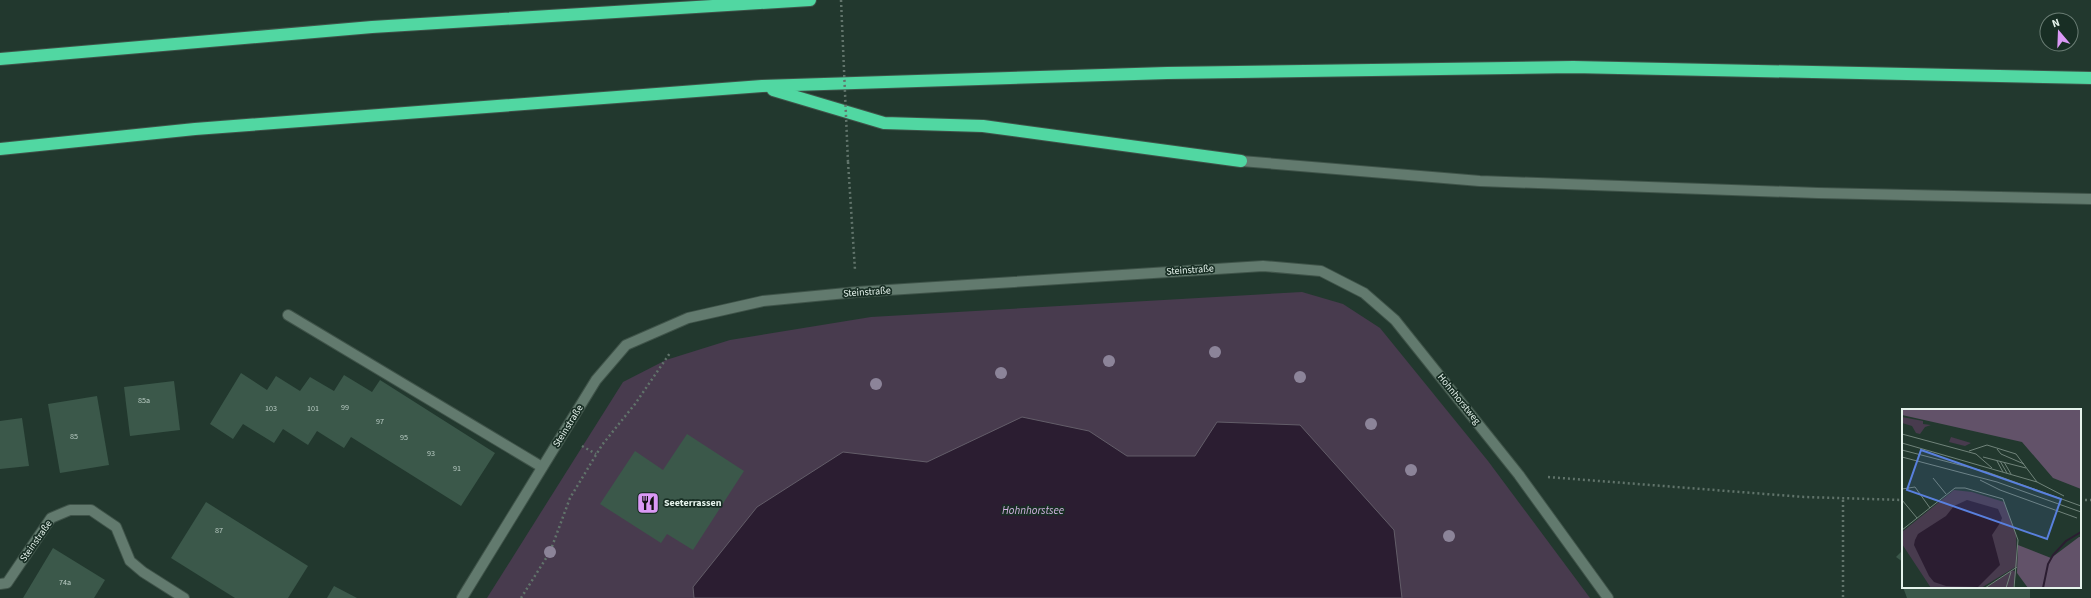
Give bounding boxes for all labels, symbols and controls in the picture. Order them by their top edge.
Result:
north arrow [2039,12,2079,52]
text: N [2050,15,2062,31]
street label: Steinstraße [1166,261,1214,279]
street label: Steinstraße [843,283,891,301]
street label: Hohnhorstweg [1434,371,1484,427]
house number: 85a [138,395,150,406]
house number: 99 [341,402,349,413]
street label: Steinstraße [549,402,587,450]
house number: 103 [265,403,277,414]
house number: 101 [307,403,319,414]
inset map [1902,409,2081,588]
house number: 97 [376,416,384,427]
house number: 85 [70,431,78,442]
house number: 95 [400,432,408,443]
house number: 93 [427,448,435,459]
house number: 91 [453,463,461,474]
restaurant icon: Seeterrassen [635,490,661,516]
place label: Seeterrassen [664,496,722,510]
water label: Hohnhorstsee [1002,503,1064,518]
street label: Steinstraße [17,517,55,565]
house number: 87 [215,525,223,536]
house number: 74a [59,577,71,588]

